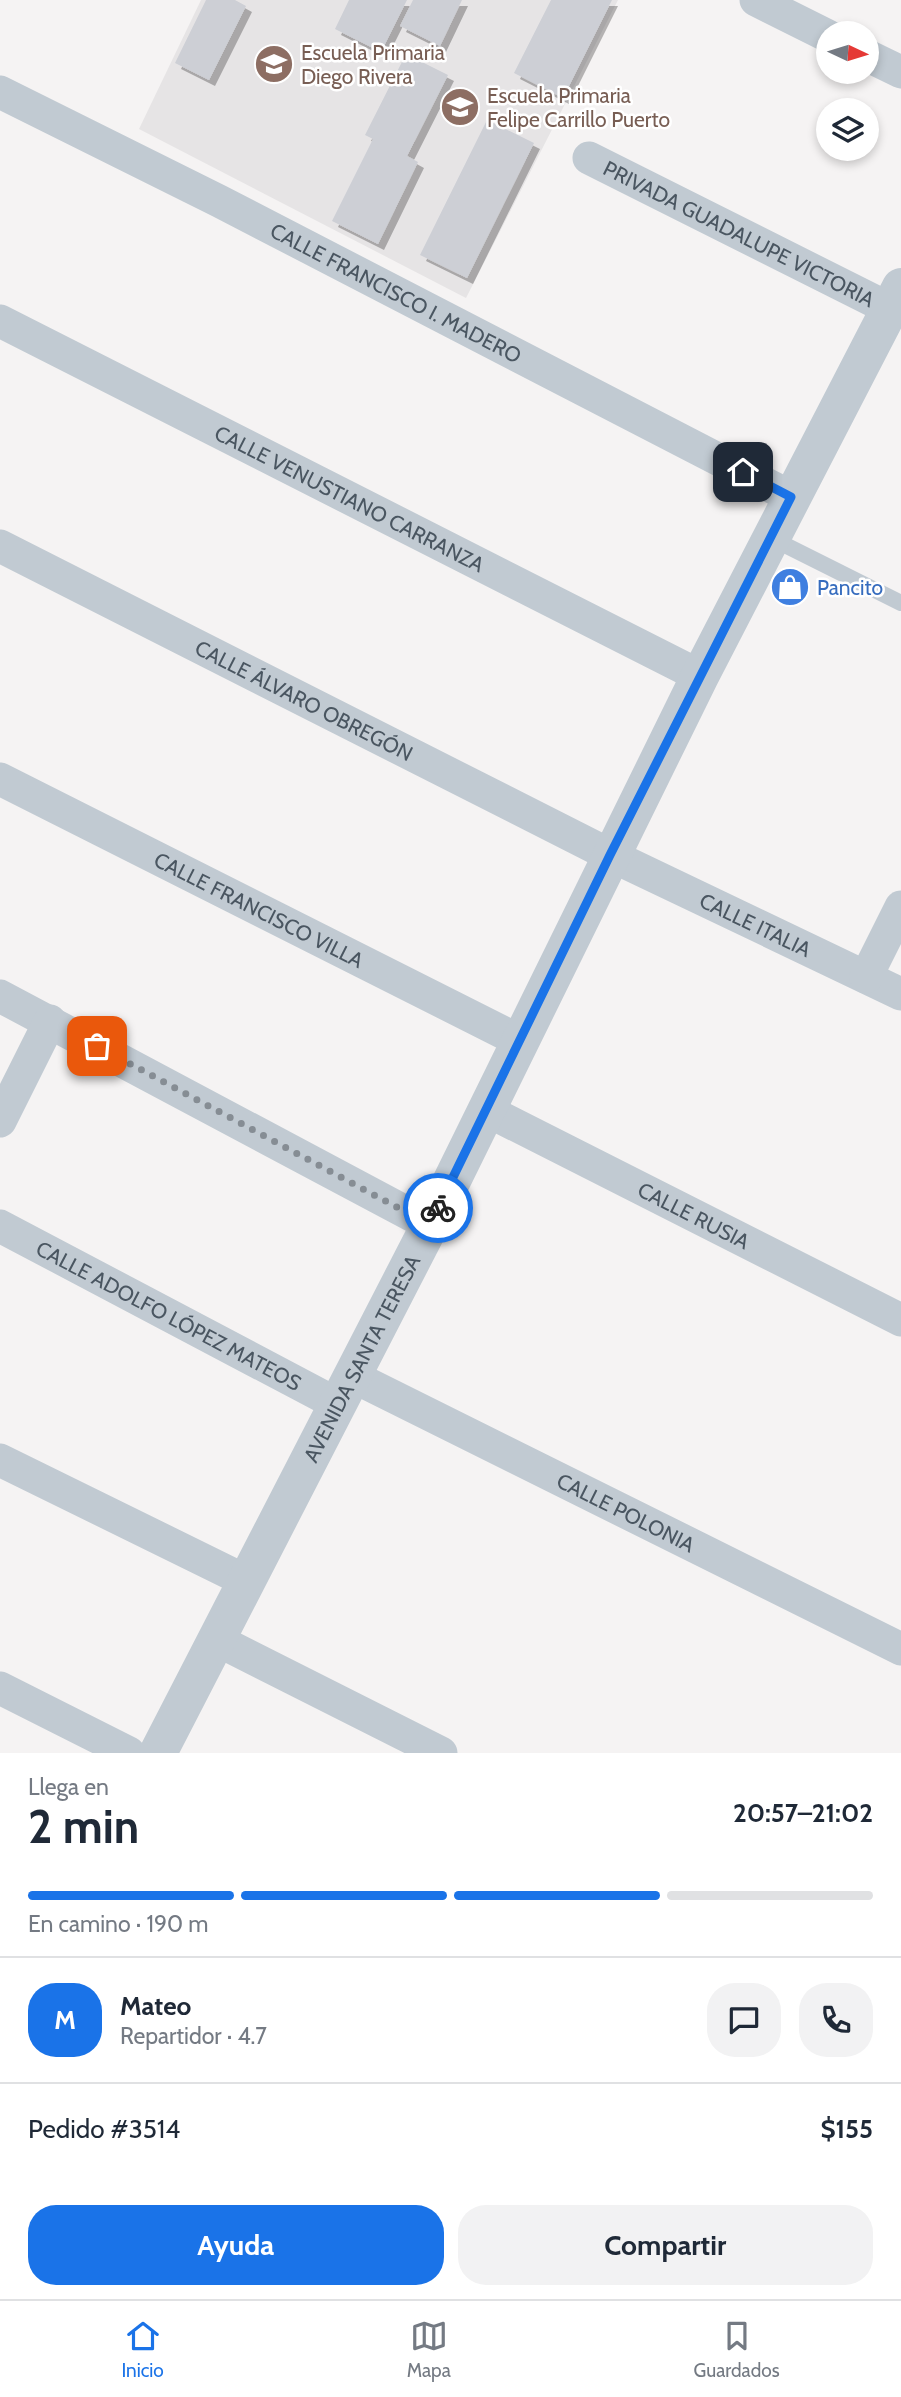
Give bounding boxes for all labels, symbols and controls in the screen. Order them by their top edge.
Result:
north arrow [816,21,878,84]
map controls [816,21,879,161]
place label: Escuela Primaria Diego Rivera [301,40,445,89]
school or university icon: Escuela Primaria Diego Rivera [253,43,295,85]
place label: Escuela Primaria Felipe Carrillo Puerto [487,83,670,132]
school or university icon: Escuela Primaria Felipe Carrillo Puerto [439,86,481,128]
button: layers [816,98,879,161]
street label: PRIVADA GUADALUPE VICTORIA [599,155,879,312]
street label: CALLE FRANCISCO I. MADERO [266,217,526,368]
street label: CALLE VENUSTIANO CARRANZA [211,420,489,577]
pin [713,442,773,502]
icon: home [724,453,762,491]
shop icon: Pancito [769,566,811,608]
place label: Pancito [817,575,883,600]
street label: CALLE ÁLVARO OBREGÓN [191,635,417,766]
street label: CALLE FRANCISCO VILLA [150,846,368,973]
street label: CALLE ITALIA [696,887,815,962]
pin [67,1016,127,1076]
icon: bag [78,1027,116,1065]
courier [403,1173,473,1243]
street label: CALLE RUSIA [634,1177,754,1254]
icon: bike [419,1189,457,1227]
street label: CALLE ADOLFO LÓPEZ MATEOS [32,1235,306,1395]
street label: AVENIDA SANTA TERESA [298,1251,425,1466]
street label: CALLE POLONIA [553,1467,699,1557]
text: Llega en [28,1773,109,1801]
text: 20:57–21:02 [733,1797,873,1829]
text: 2 min [28,1799,139,1855]
text: En camino · 190 m [28,1910,208,1938]
button: chat [707,1983,781,2057]
button: phone [799,1983,873,2057]
text: Mateo [120,1990,191,2022]
text: M [54,2004,76,2036]
text: Repartidor · 4.7 [120,2022,267,2050]
text: Pedido #3514 [28,2113,180,2145]
text: $155 [820,2113,873,2145]
button: Ayuda [28,2205,444,2285]
button: Compartir [458,2205,873,2285]
tab: Inicio [121,2317,164,2382]
tab: Mapa [407,2317,451,2382]
tab: Guardados [694,2317,780,2382]

